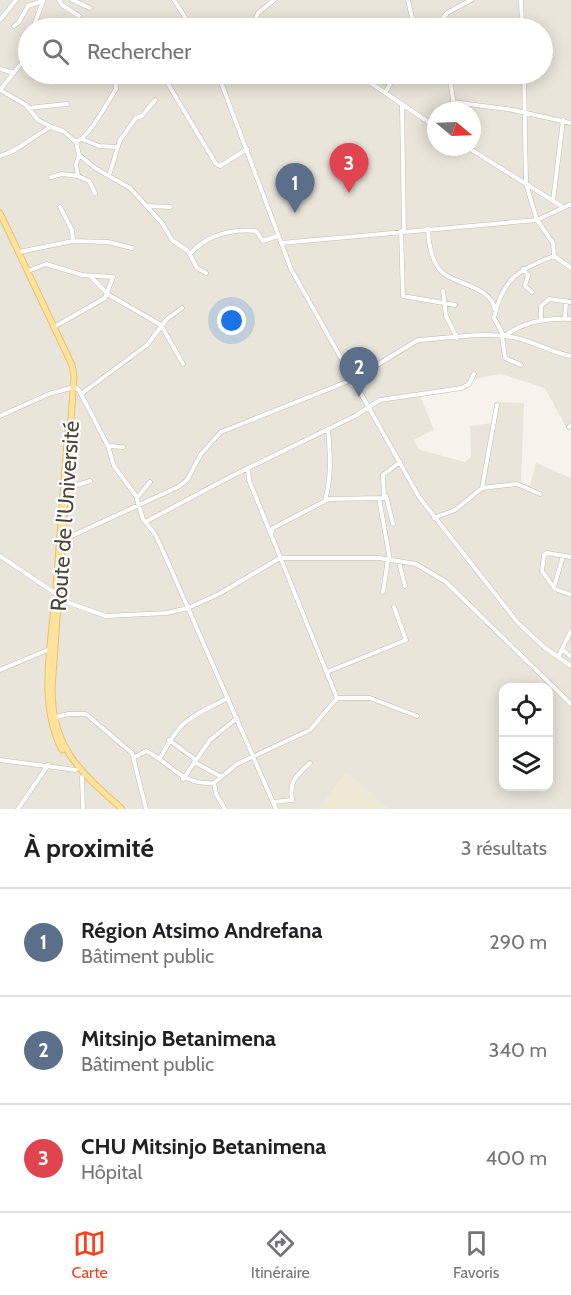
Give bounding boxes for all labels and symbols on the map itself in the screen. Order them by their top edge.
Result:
north arrow [427,102,481,156]
pin: 3 [330,144,368,193]
pin: 1 [276,164,314,213]
your location [217,306,246,335]
pin: 2 [340,348,378,397]
street label: Route de l'Université [45,420,85,612]

